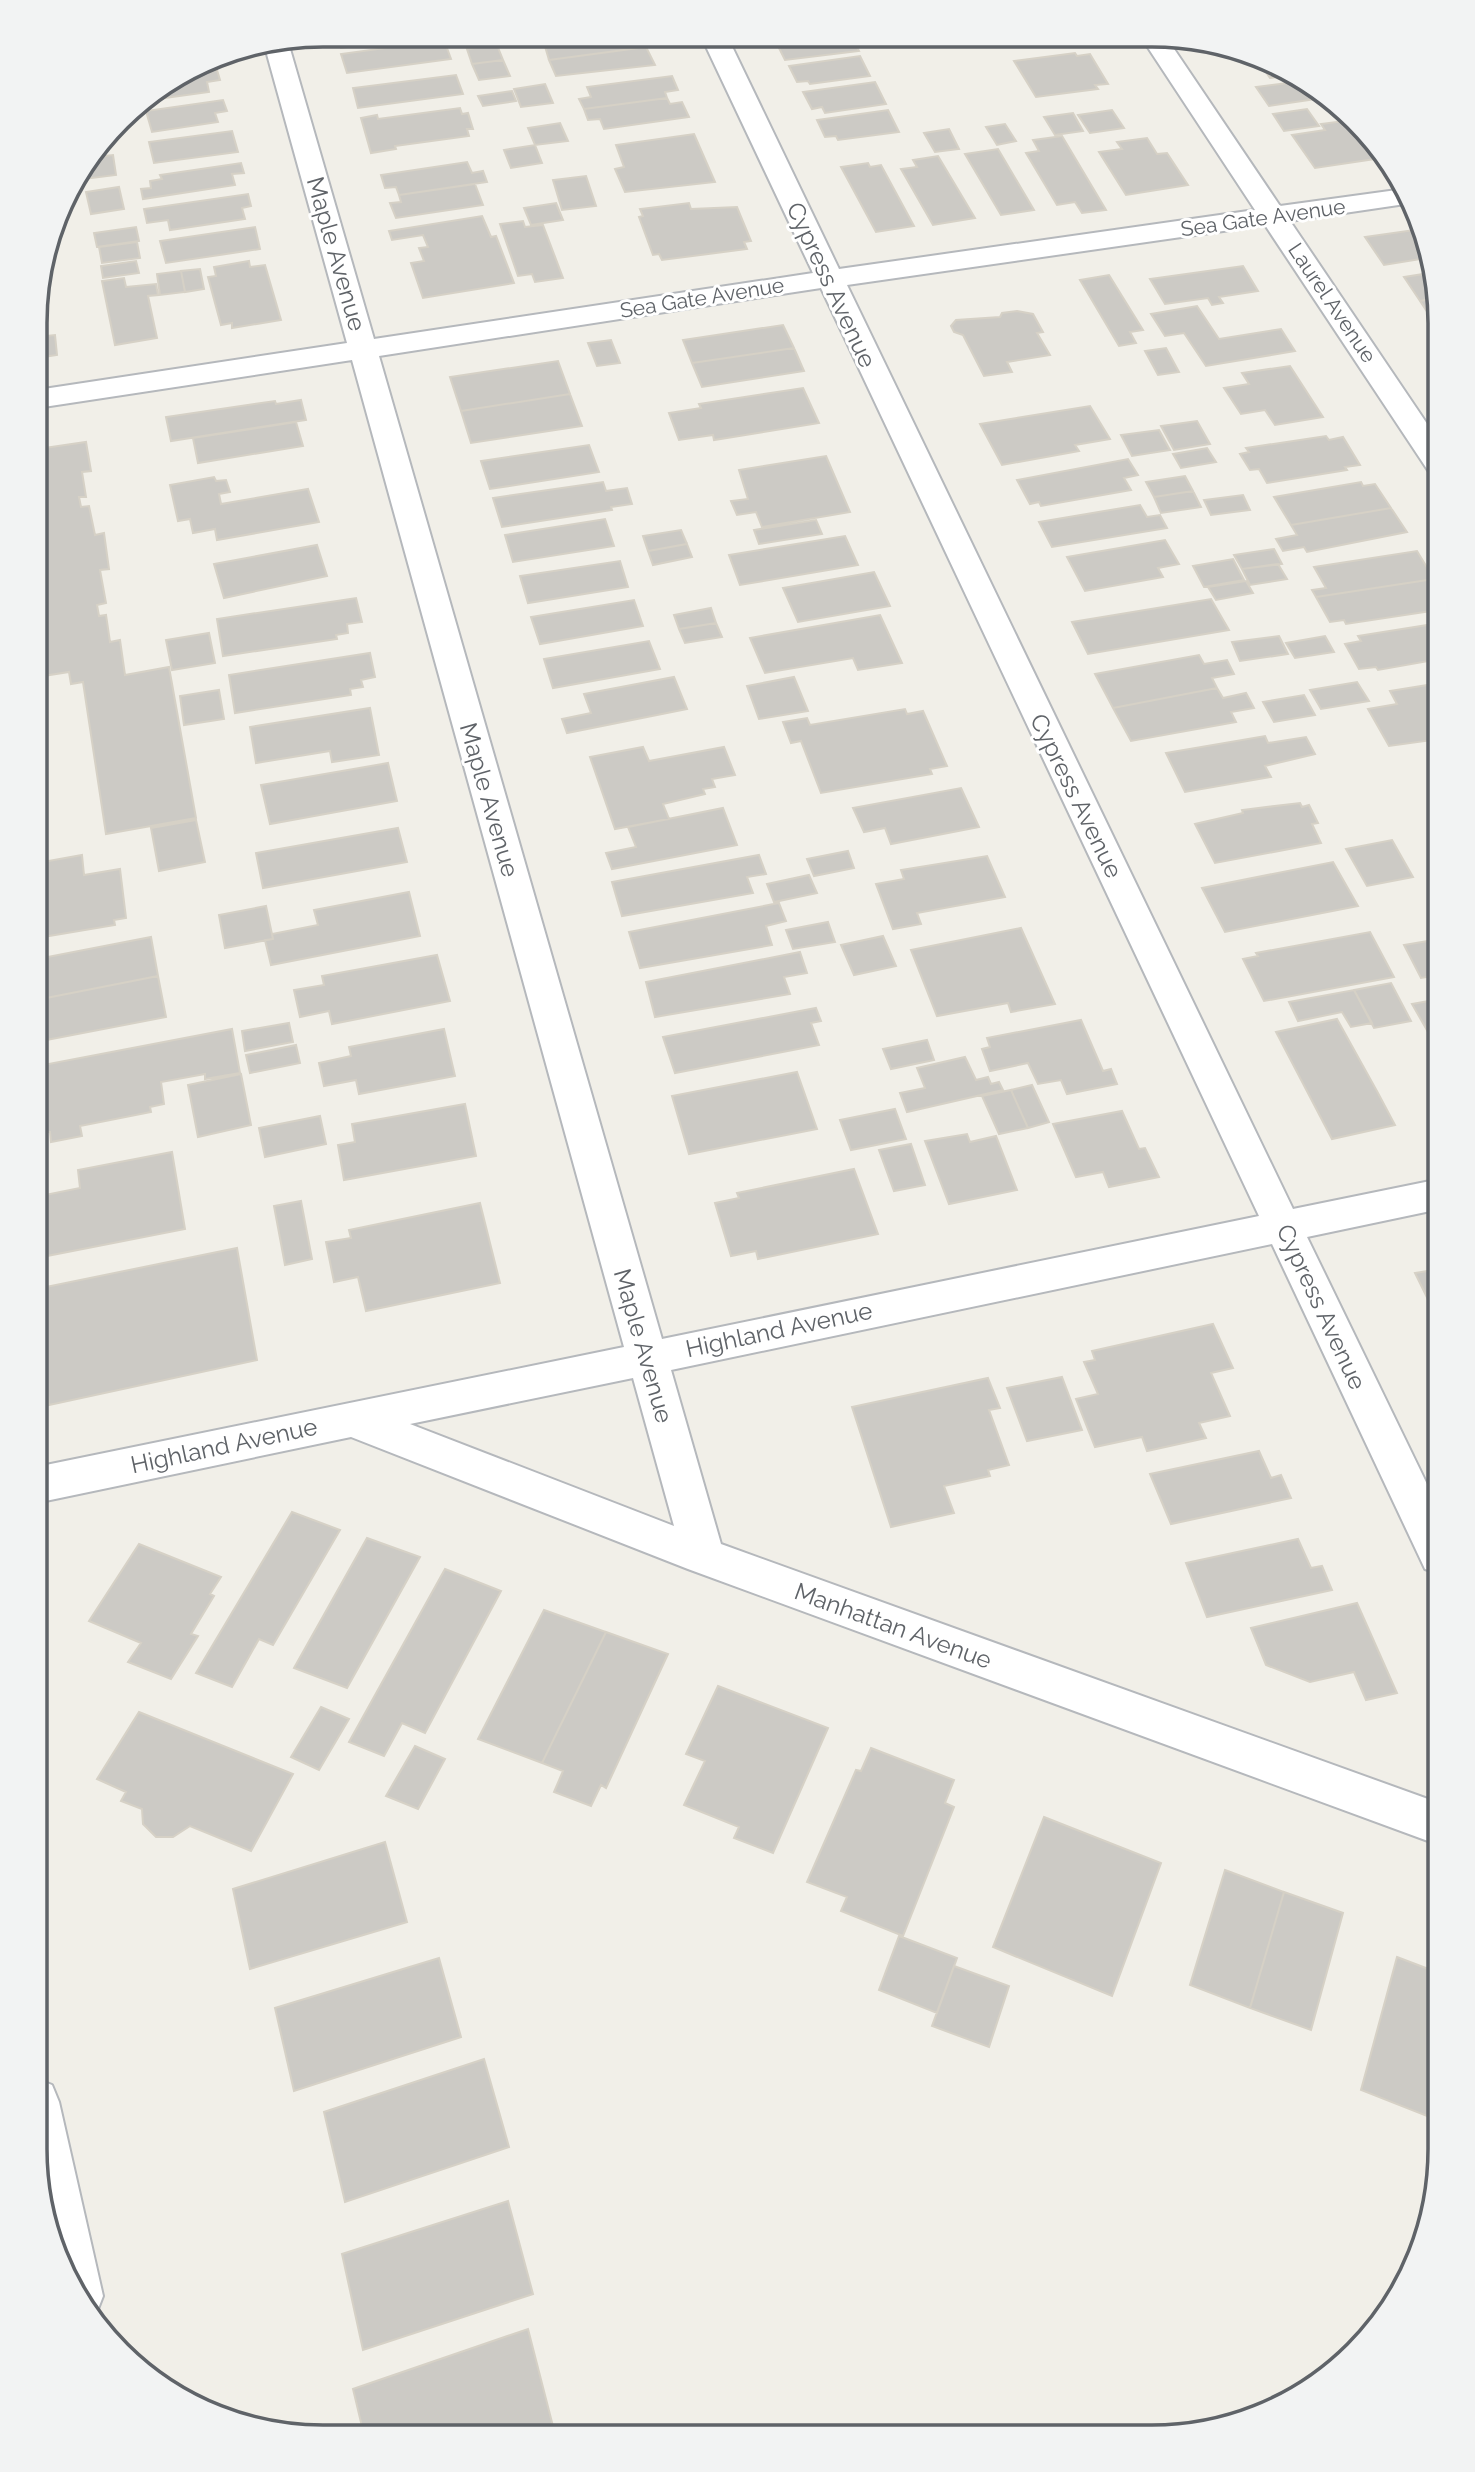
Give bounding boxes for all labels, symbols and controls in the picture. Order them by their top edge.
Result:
street label: Maple Avenue [301,173,372,334]
street label: Sea Gate Avenue [1179,194,1347,241]
street label: Cypress Avenue [780,197,882,372]
street label: Laurel Avenue [1283,238,1382,367]
street label: Sea Gate Avenue [618,272,786,323]
street label: Cypress Avenue [1024,709,1129,883]
street label: Maple Avenue [454,719,525,880]
street label: Cypress Avenue [1270,1219,1372,1394]
street label: Maple Avenue [608,1265,679,1426]
street label: Highland Avenue [683,1296,875,1363]
street label: Highland Avenue [128,1412,320,1479]
street label: Manhattan Avenue [791,1576,996,1675]

